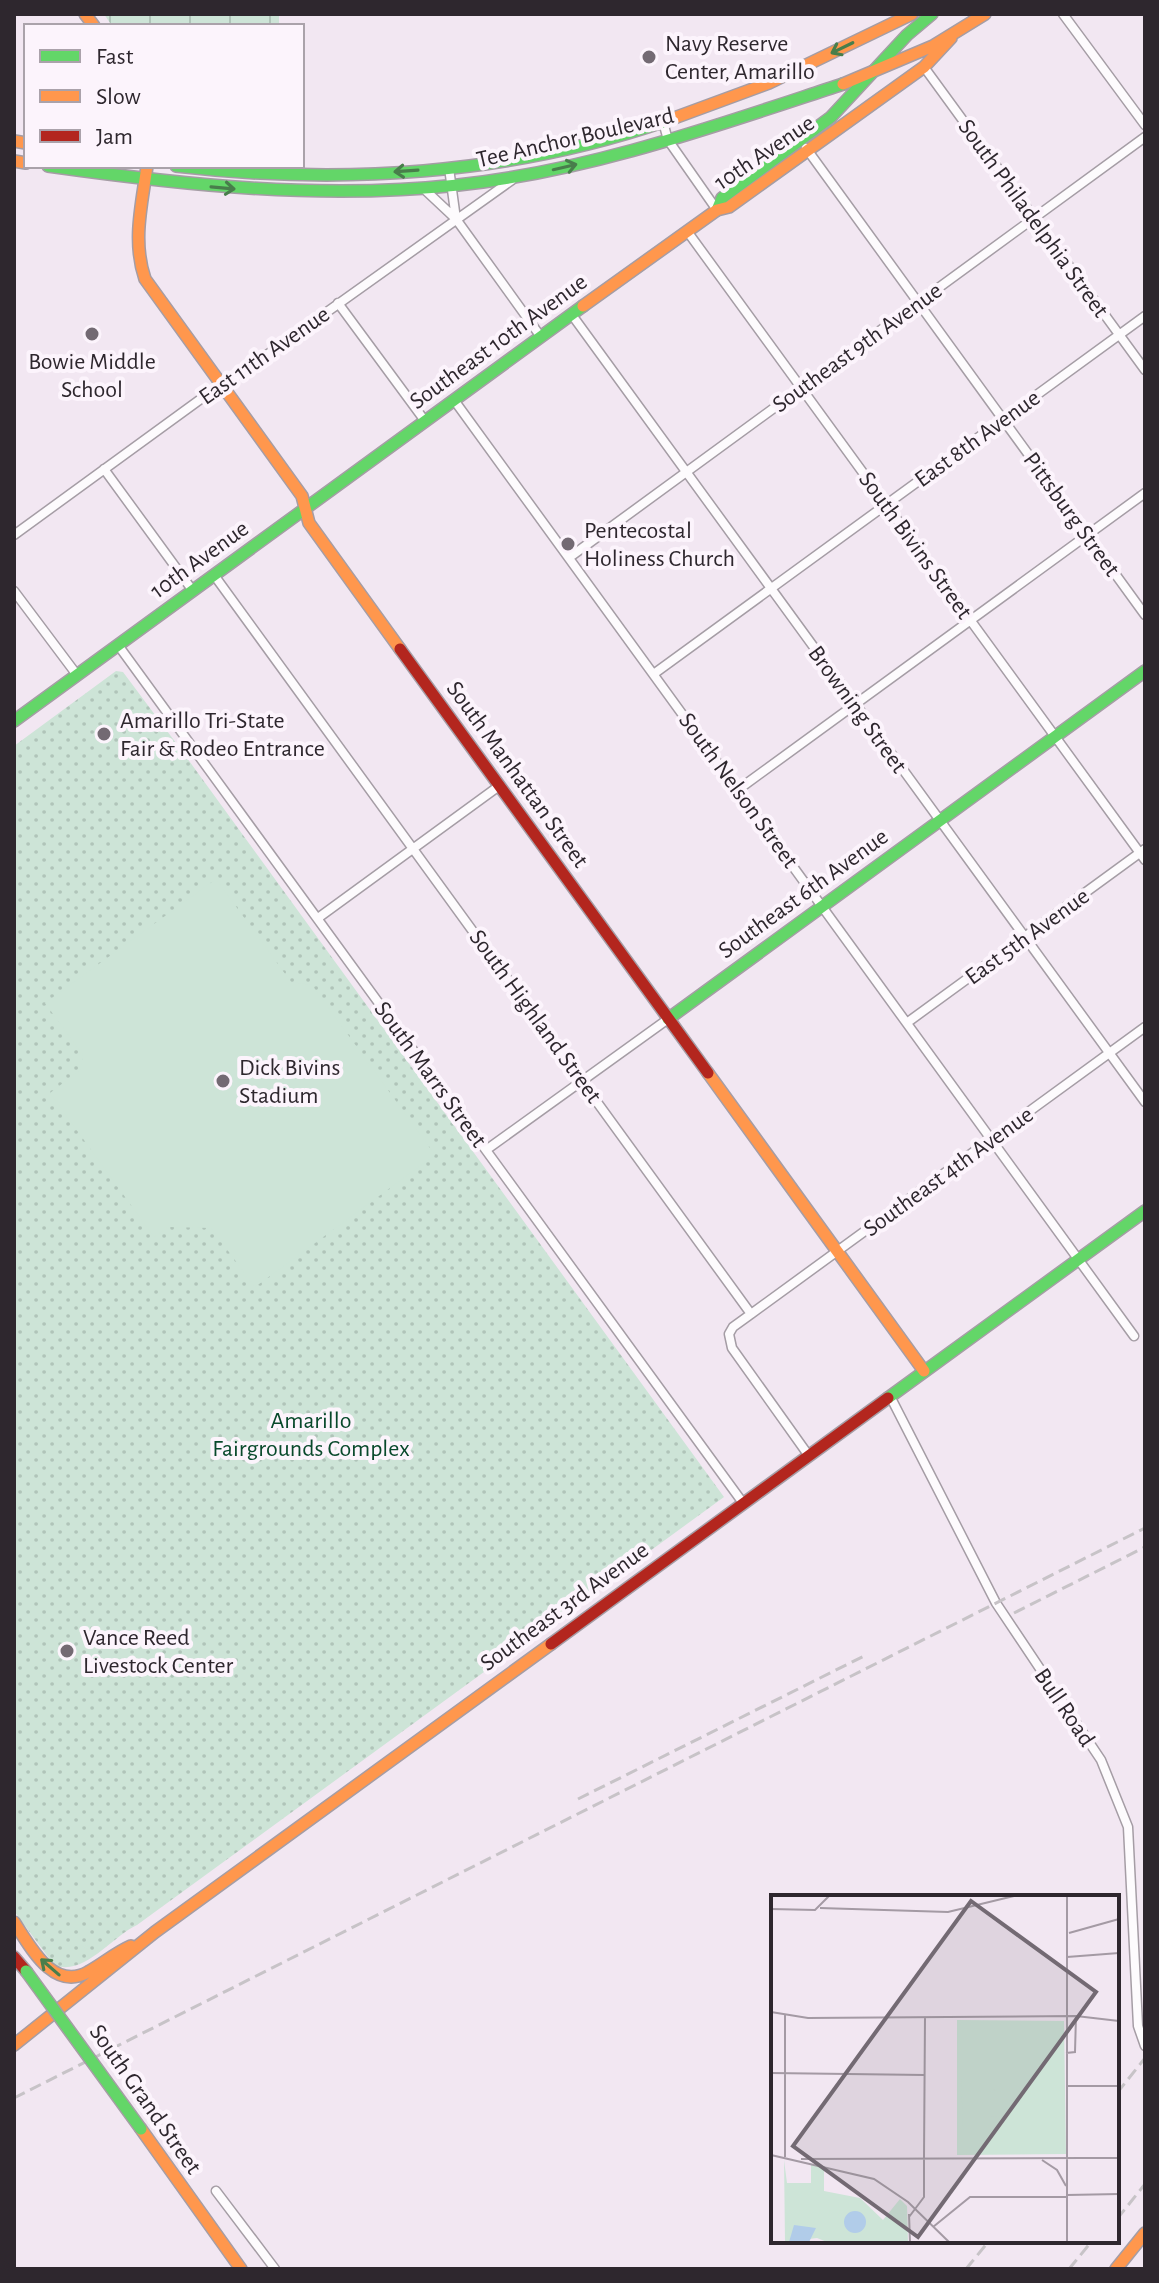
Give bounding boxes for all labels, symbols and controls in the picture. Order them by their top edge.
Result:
legend [24,24,304,168]
place label: Navy Reserve Center, Amarillo [665,32,815,84]
one-way arrow [831,42,854,57]
text: Fast [96,45,134,69]
marker: Navy Reserve Center, Amarillo [640,48,658,66]
text: Slow [96,85,141,109]
street label: Tee Anchor Boulevard [474,104,676,172]
street label: 10th Avenue [710,111,819,195]
street label: South Philadelphia Street [953,115,1113,322]
text: Jam [96,125,133,149]
one-way arrow [551,159,577,174]
one-way arrow [393,164,420,179]
one-way arrow [209,181,236,196]
street label: Southeast 10th Avenue [406,270,592,414]
street label: Southeast 9th Avenue [768,278,947,417]
street label: East 11th Avenue [195,302,334,410]
marker: Bowie Middle School [83,325,101,343]
place label: Bowie Middle School [28,350,156,402]
street label: East 8th Avenue [911,386,1045,492]
street label: Pittsburg Street [1018,448,1124,581]
street label: South Bivins Street [854,468,977,624]
street label: 10th Avenue [146,516,253,603]
place label: Pentecostal Holiness Church [584,519,735,571]
marker: Pentecostal Holiness Church [559,535,577,553]
street label: Browning Street [803,642,911,778]
street label: South Manhattan Street [442,677,593,872]
place label: Amarillo Tri-State Fair & Rodeo Entrance [120,709,325,761]
street label: South Nelson Street [674,709,803,873]
marker: Amarillo Tri-State Fair & Rodeo Entrance [95,725,113,743]
street label: Southeast 6th Avenue [714,824,893,963]
street label: East 5th Avenue [961,884,1094,990]
street label: South Highland Street [465,926,606,1108]
street label: South Marrs Street [370,997,491,1152]
place label: Dick Bivins Stadium [239,1056,340,1108]
marker: Dick Bivins Stadium [214,1072,232,1090]
street label: Southeast 4th Avenue [859,1102,1038,1241]
park label: Amarillo Fairgrounds Complex [212,1409,410,1461]
street label: Southeast 3rd Avenue [476,1538,653,1676]
place label: Vance Reed Livestock Center [83,1626,234,1678]
marker: Vance Reed Livestock Center [58,1642,76,1660]
street label: Bull Road [1029,1664,1099,1751]
inset map [771,1895,1119,2243]
one-way arrow [41,1958,61,1976]
street label: South Grand Street [85,2020,206,2179]

